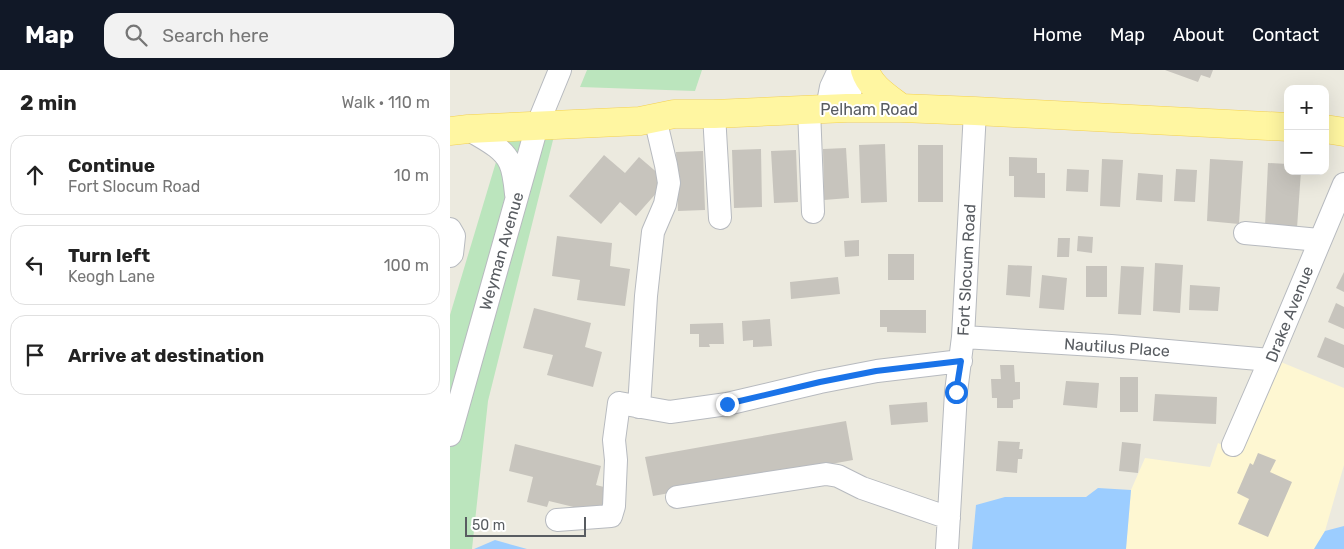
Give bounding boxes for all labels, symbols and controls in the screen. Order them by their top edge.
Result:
search box [104,13,454,58]
text: Map [25,21,74,49]
icon: search [122,21,150,49]
text: Search here [162,24,269,47]
text: Home [1033,24,1082,46]
text: Map [1110,24,1145,46]
text: About [1173,24,1224,46]
text: Contact [1252,24,1319,46]
map controls [1284,85,1329,175]
button: + [1284,85,1329,130]
text: 2 min [20,90,77,115]
text: Walk · 110 m [342,93,430,112]
street label: Pelham Road [820,100,918,119]
button: − [1284,130,1329,175]
text: Continue [68,154,155,177]
icon: ahead [21,161,49,189]
text: 10 m [394,166,429,185]
text: Fort Slocum Road [68,177,200,196]
street label: Weyman Avenue [475,190,527,313]
street label: Fort Slocum Road [954,204,979,337]
text: Turn left [68,244,150,267]
icon: left [21,251,49,279]
text: 100 m [384,256,429,275]
street label: Drake Avenue [1262,263,1317,365]
text: Keogh Lane [68,267,155,286]
street label: Nautilus Place [1063,334,1171,361]
icon: arrive [21,341,49,369]
text: Arrive at destination [68,344,264,367]
route start [945,381,968,404]
route end [716,393,739,416]
scale bar [465,514,586,537]
text: 50 m [472,517,505,534]

